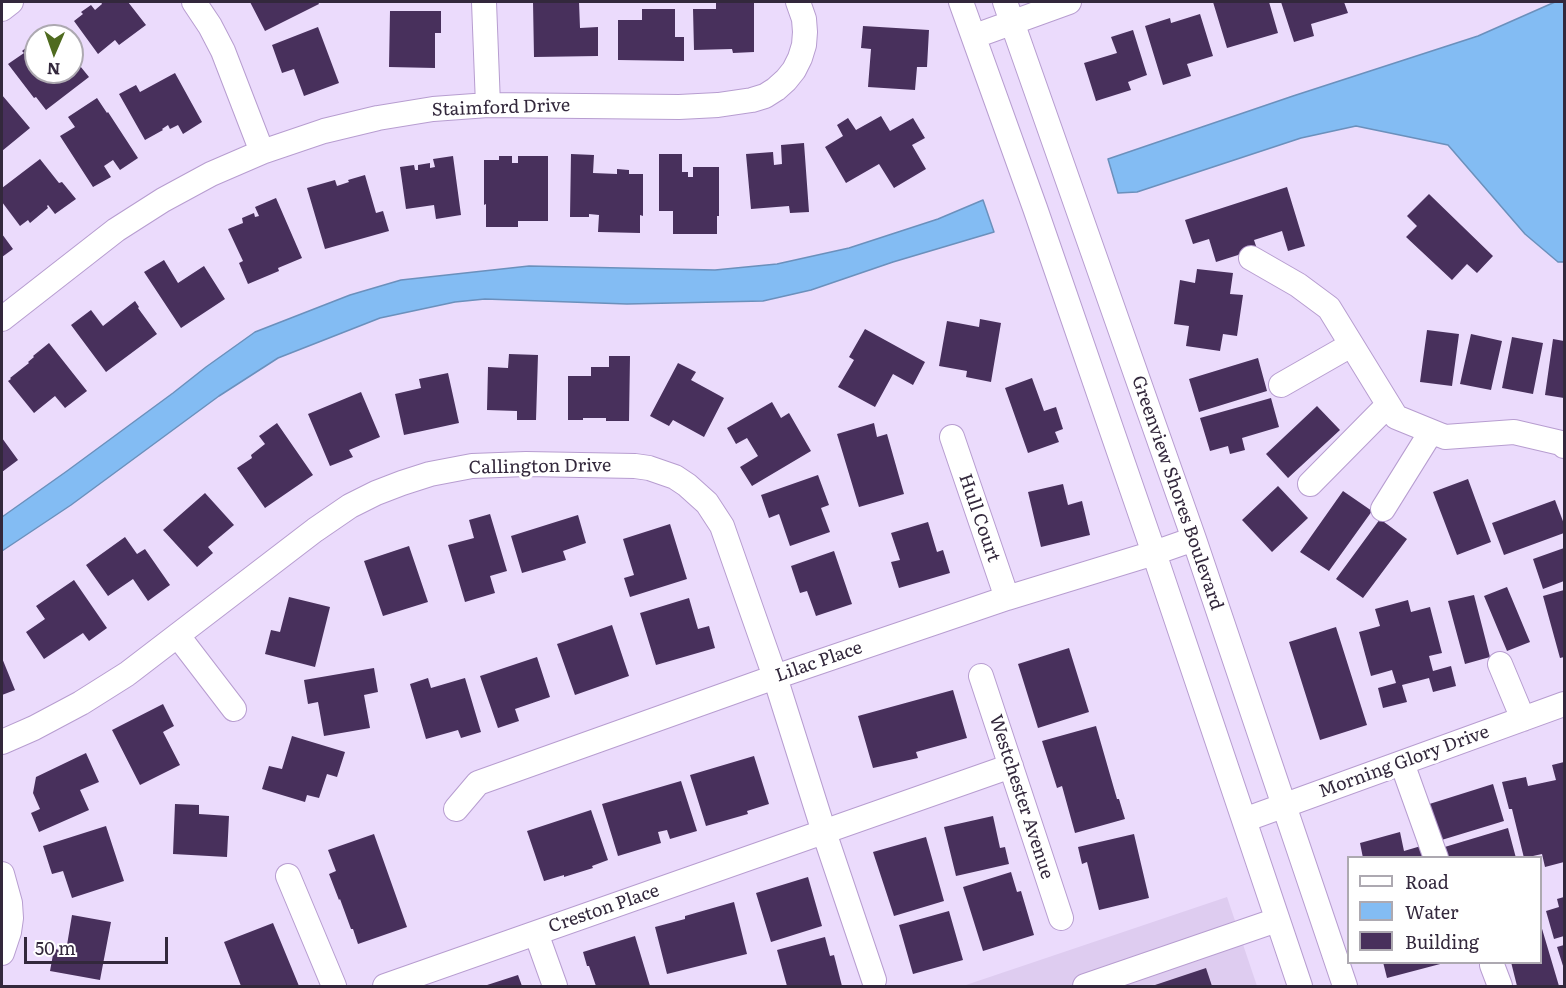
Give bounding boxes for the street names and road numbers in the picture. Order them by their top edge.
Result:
street label: Staimford Drive [432,95,570,121]
street label: Greenview Shores Boulevard [1127,373,1227,613]
street label: Callington Drive [469,455,611,479]
street label: Hull Court [954,471,1004,565]
street label: Lilac Place [773,637,865,687]
street label: Westchester Avenue [984,712,1058,882]
street label: Morning Glory Drive [1316,721,1492,803]
street label: Creston Place [546,880,662,938]

